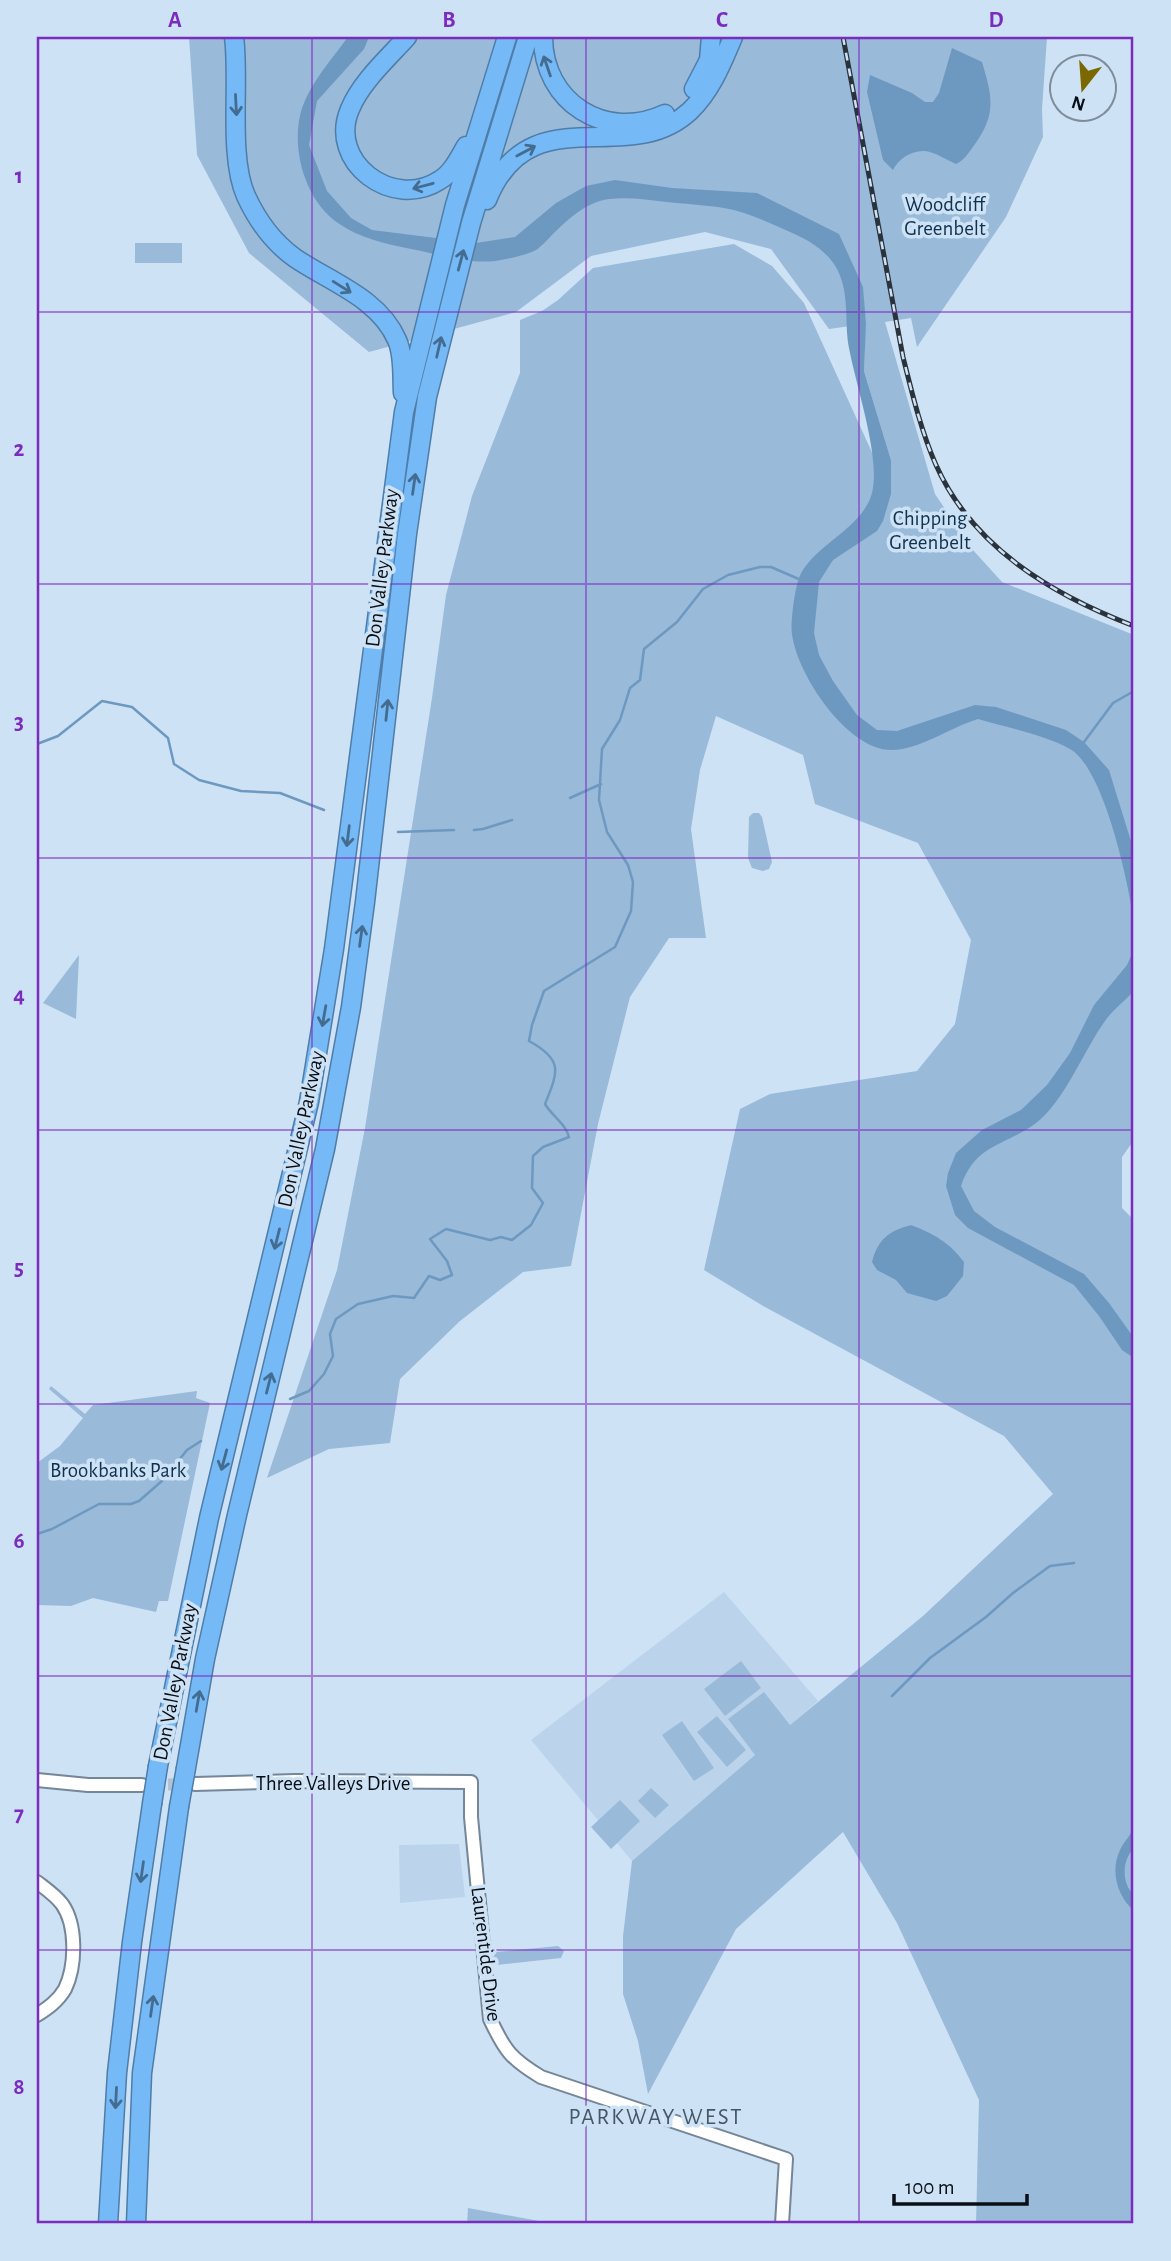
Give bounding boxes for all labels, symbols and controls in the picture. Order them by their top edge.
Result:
text: A [168,9,182,32]
text: B [442,9,456,32]
text: C [716,9,728,32]
text: D [988,9,1004,32]
north arrow [1048,52,1118,122]
one-way arrow [540,56,552,78]
text: N [1069,92,1088,114]
one-way arrow [229,93,242,116]
one-way arrow [516,144,536,158]
text: 1 [15,165,23,188]
one-way arrow [412,180,435,193]
park label: Woodcliff Greenbelt [904,194,987,239]
one-way arrow [455,249,468,271]
one-way arrow [332,280,352,294]
one-way arrow [433,336,446,359]
text: 2 [14,438,25,461]
one-way arrow [408,474,421,496]
street label: Don Valley Parkway [362,488,402,648]
park label: Chipping Greenbelt [889,508,971,553]
one-way arrow [381,699,394,722]
text: 3 [14,711,24,734]
one-way arrow [341,824,354,847]
one-way arrow [354,925,367,948]
text: 4 [13,984,25,1007]
one-way arrow [317,1004,330,1027]
street label: Don Valley Parkway [274,1049,328,1209]
one-way arrow [270,1227,283,1250]
text: 5 [14,1257,24,1280]
one-way arrow [263,1372,276,1395]
one-way arrow [217,1448,230,1471]
park label: Brookbanks Park [50,1460,187,1481]
text: 6 [13,1530,25,1553]
street label: Don Valley Parkway [149,1602,201,1762]
one-way arrow [192,1690,205,1713]
street label: Three Valleys Drive [256,1773,410,1794]
text: 7 [14,1803,24,1826]
one-way arrow [135,1860,148,1883]
street label: Laurentide Drive [467,1885,505,2023]
one-way arrow [145,1995,158,2018]
text: 8 [13,2076,25,2099]
one-way arrow [109,2086,122,2109]
district label: PARKWAY WEST [569,2106,744,2129]
scale bar [894,2163,1028,2207]
text: 100 m [905,2177,955,2198]

